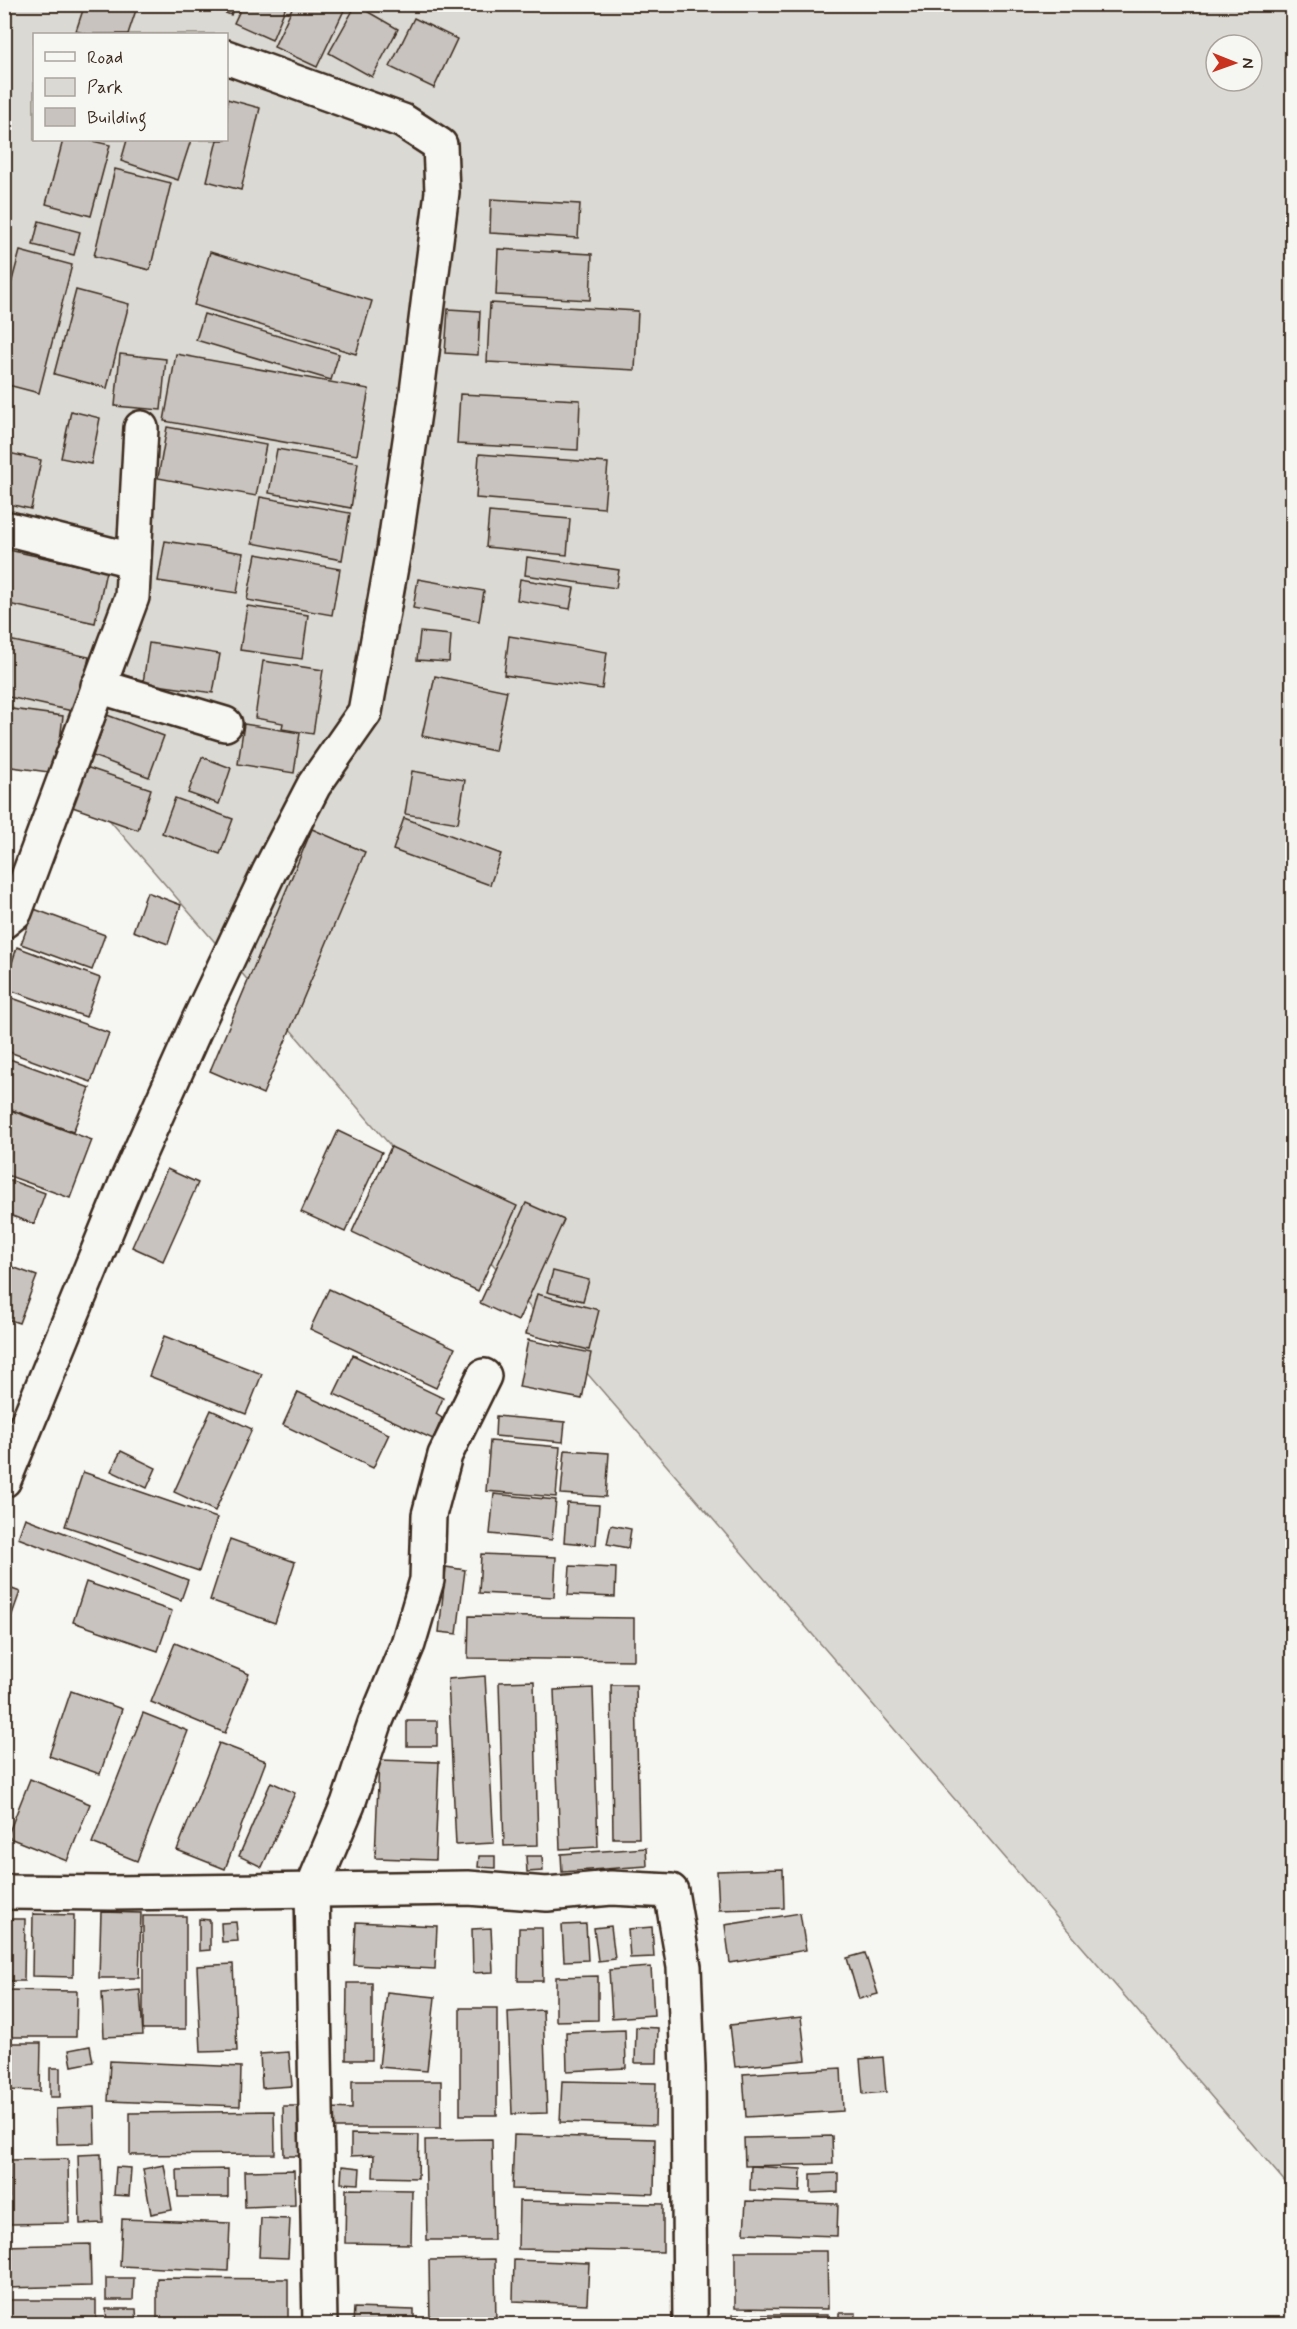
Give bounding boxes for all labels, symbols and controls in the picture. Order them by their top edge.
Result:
legend [33,33,228,141]
north arrow [1204,33,1264,93]
text: Road [87,46,123,70]
text: N [1237,58,1258,69]
text: Park [87,76,123,100]
text: Building [87,106,147,132]

